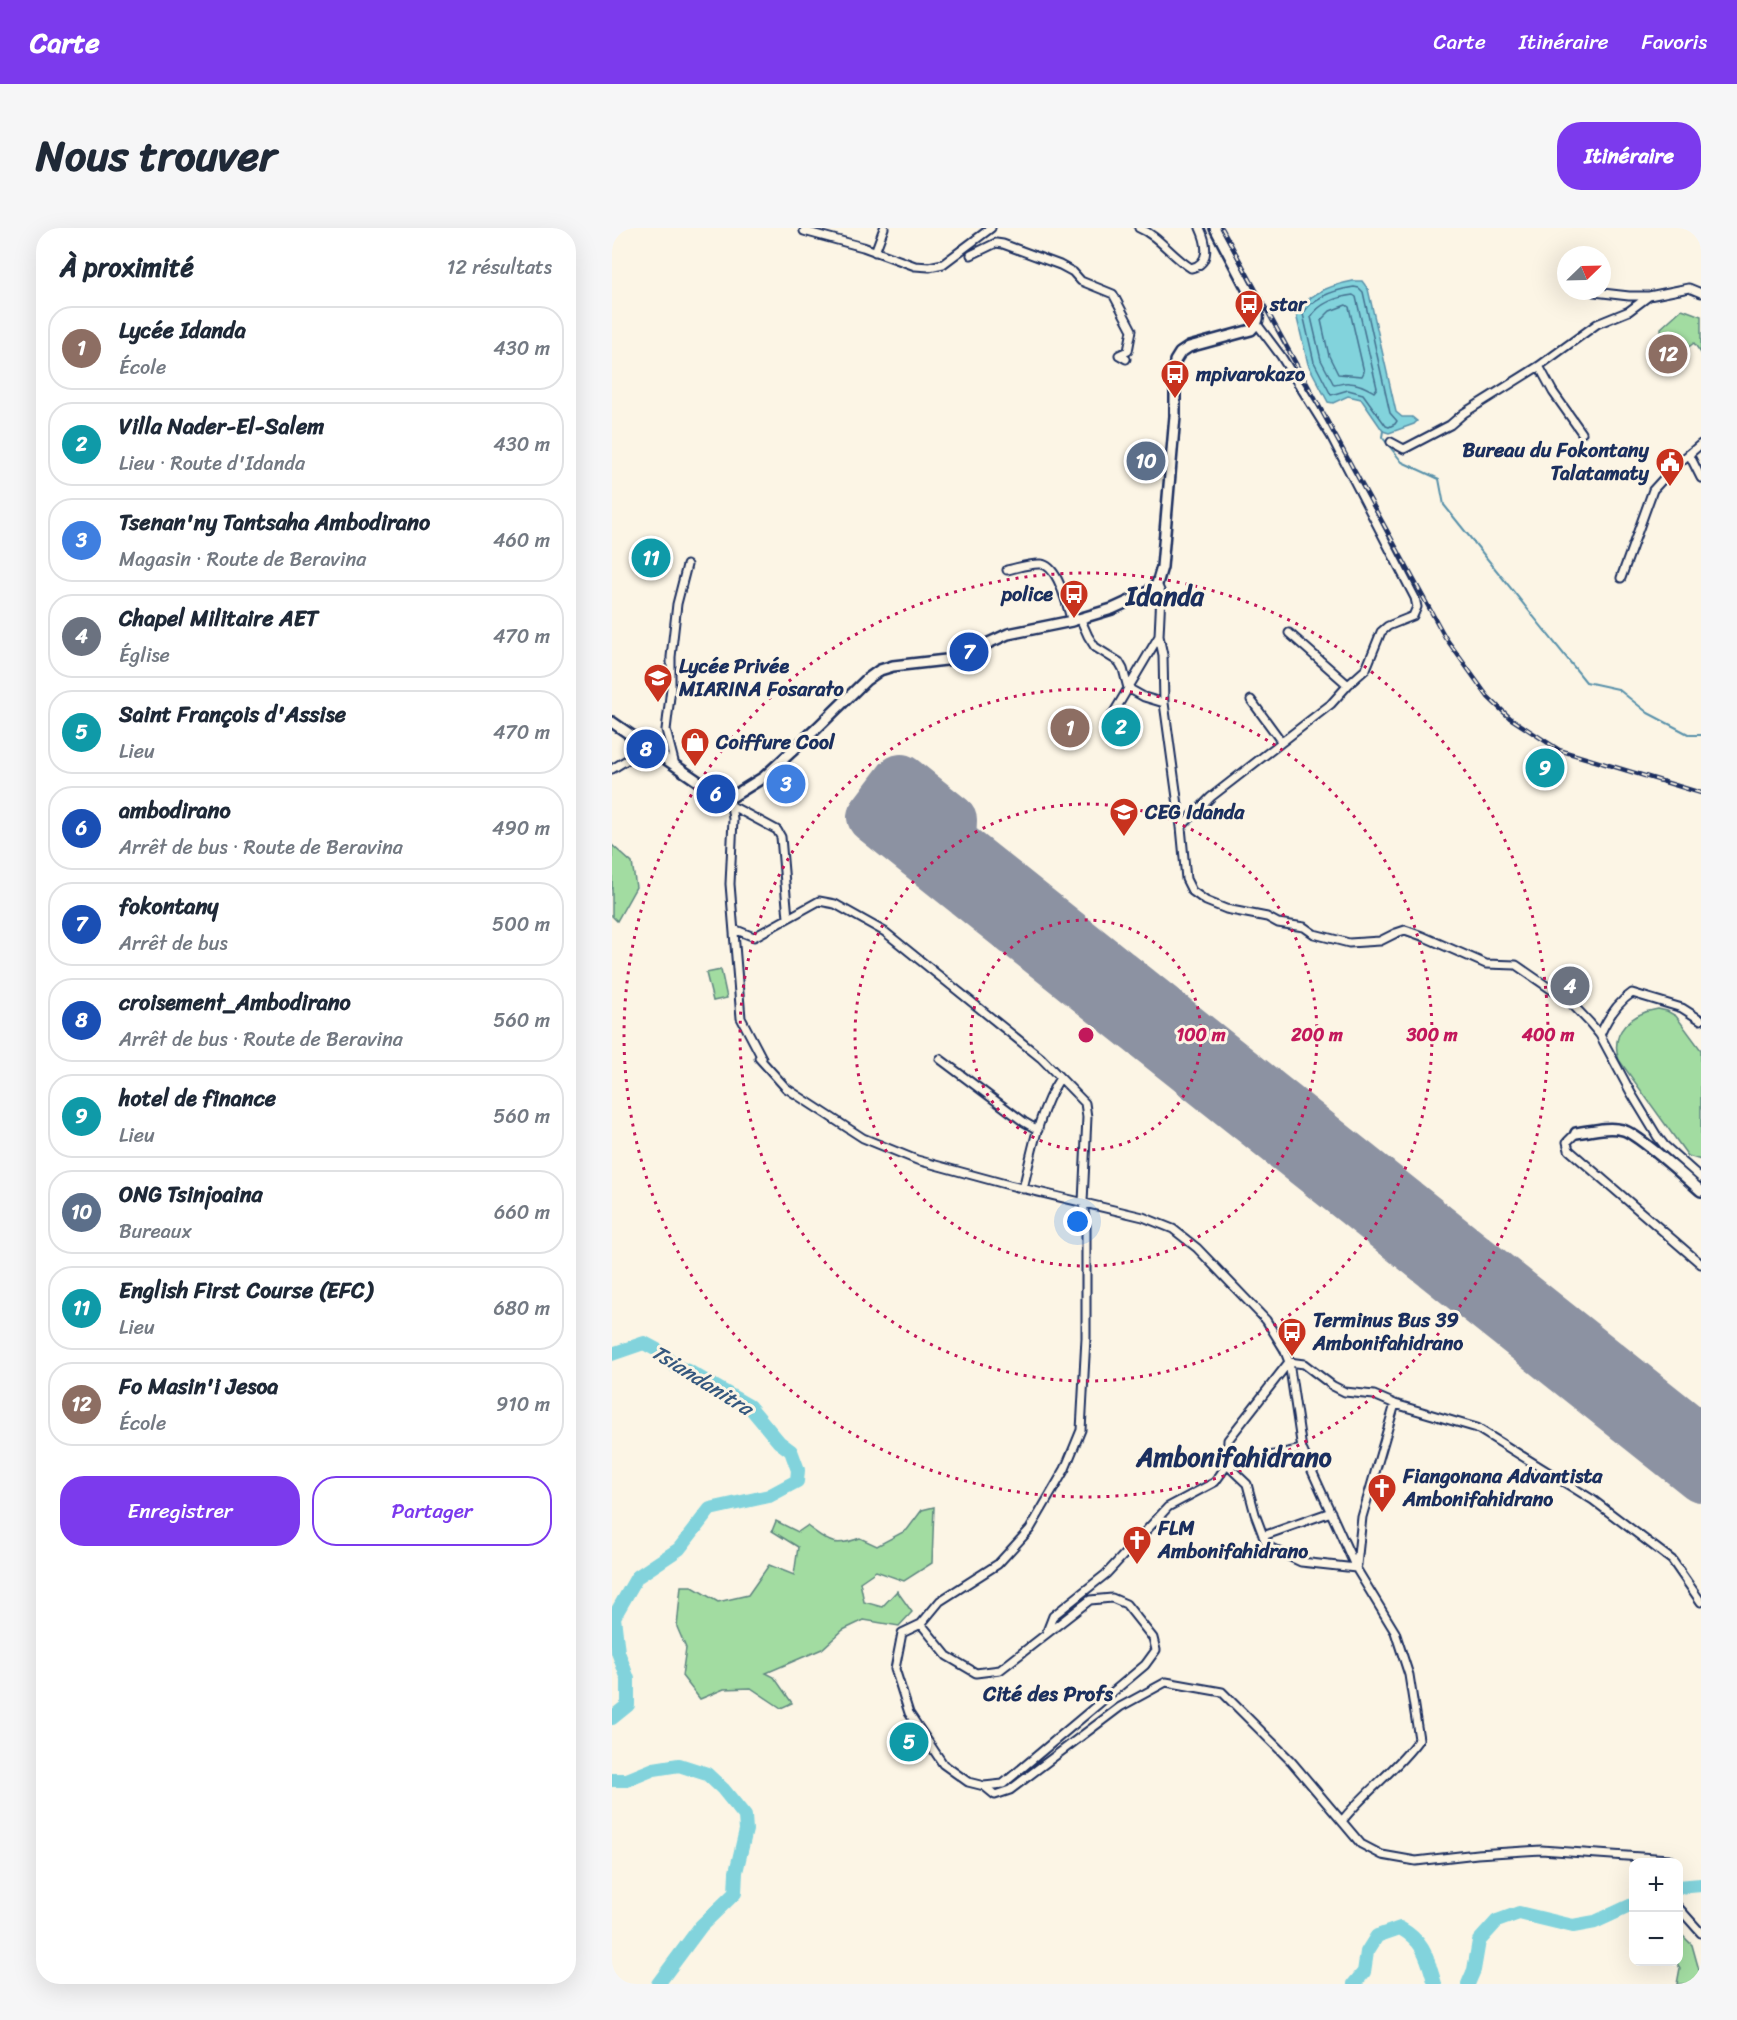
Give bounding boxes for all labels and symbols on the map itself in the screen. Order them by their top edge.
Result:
north arrow [1557,246,1611,300]
place label: star [1269,287,1308,322]
bus stop icon: star [1233,288,1265,330]
pin: 12 [1648,332,1688,376]
place label: mpivarokazo [1195,357,1306,392]
bus stop icon: mpivarokazo [1159,358,1191,400]
place label: Bureau du Fokontany Talatamaty [1462,433,1650,491]
pin: 10 [1126,438,1166,484]
public building icon: Bureau du Fokontany Talatamaty [1654,446,1686,488]
pin: 11 [632,536,670,580]
district label: Idanda [1124,573,1205,619]
place label: police [999,577,1053,612]
bus stop icon: police [1058,578,1090,620]
pin: 7 [950,630,988,674]
place label: Lycée Privée MIARINA Fosarato [678,649,845,707]
school or university icon: Lycée Privée MIARINA Fosarato [642,662,674,704]
pin: 2 [1102,704,1140,750]
pin: 1 [1050,706,1090,750]
place label: Coiffure Cool [715,725,836,760]
pin: 8 [627,726,666,772]
shop icon: Coiffure Cool [679,726,711,768]
pin: 9 [1526,746,1564,790]
pin: 3 [766,762,806,806]
pin: 6 [696,772,736,816]
place label: CEG Idanda [1144,795,1245,830]
school or university icon: CEG Idanda [1108,796,1140,838]
pin: 4 [1550,964,1590,1008]
text: 100 m [1177,1019,1226,1051]
text: 200 m [1290,1019,1343,1051]
text: 300 m [1405,1019,1458,1051]
text: 400 m [1521,1019,1574,1051]
centre of rings [1076,1025,1096,1045]
your location [1063,1207,1092,1236]
place label: Terminus Bus 39 Ambonifahidrano [1312,1303,1463,1361]
bus stop icon: Terminus Bus 39 Ambonifahidrano [1276,1316,1308,1358]
water label: Tsiandanitra [644,1334,763,1428]
district label: Ambonifahidrano [1135,1434,1332,1480]
place label: Fiangonana Advantista Ambonifahidrano [1402,1459,1603,1517]
church icon: Fiangonana Advantista Ambonifahidrano [1366,1472,1398,1514]
place label: FLM Ambonifahidrano [1157,1511,1308,1569]
church icon: FLM Ambonifahidrano [1121,1524,1153,1566]
district label: Cité des Profs [982,1675,1113,1713]
pin: 5 [890,1720,928,1765]

